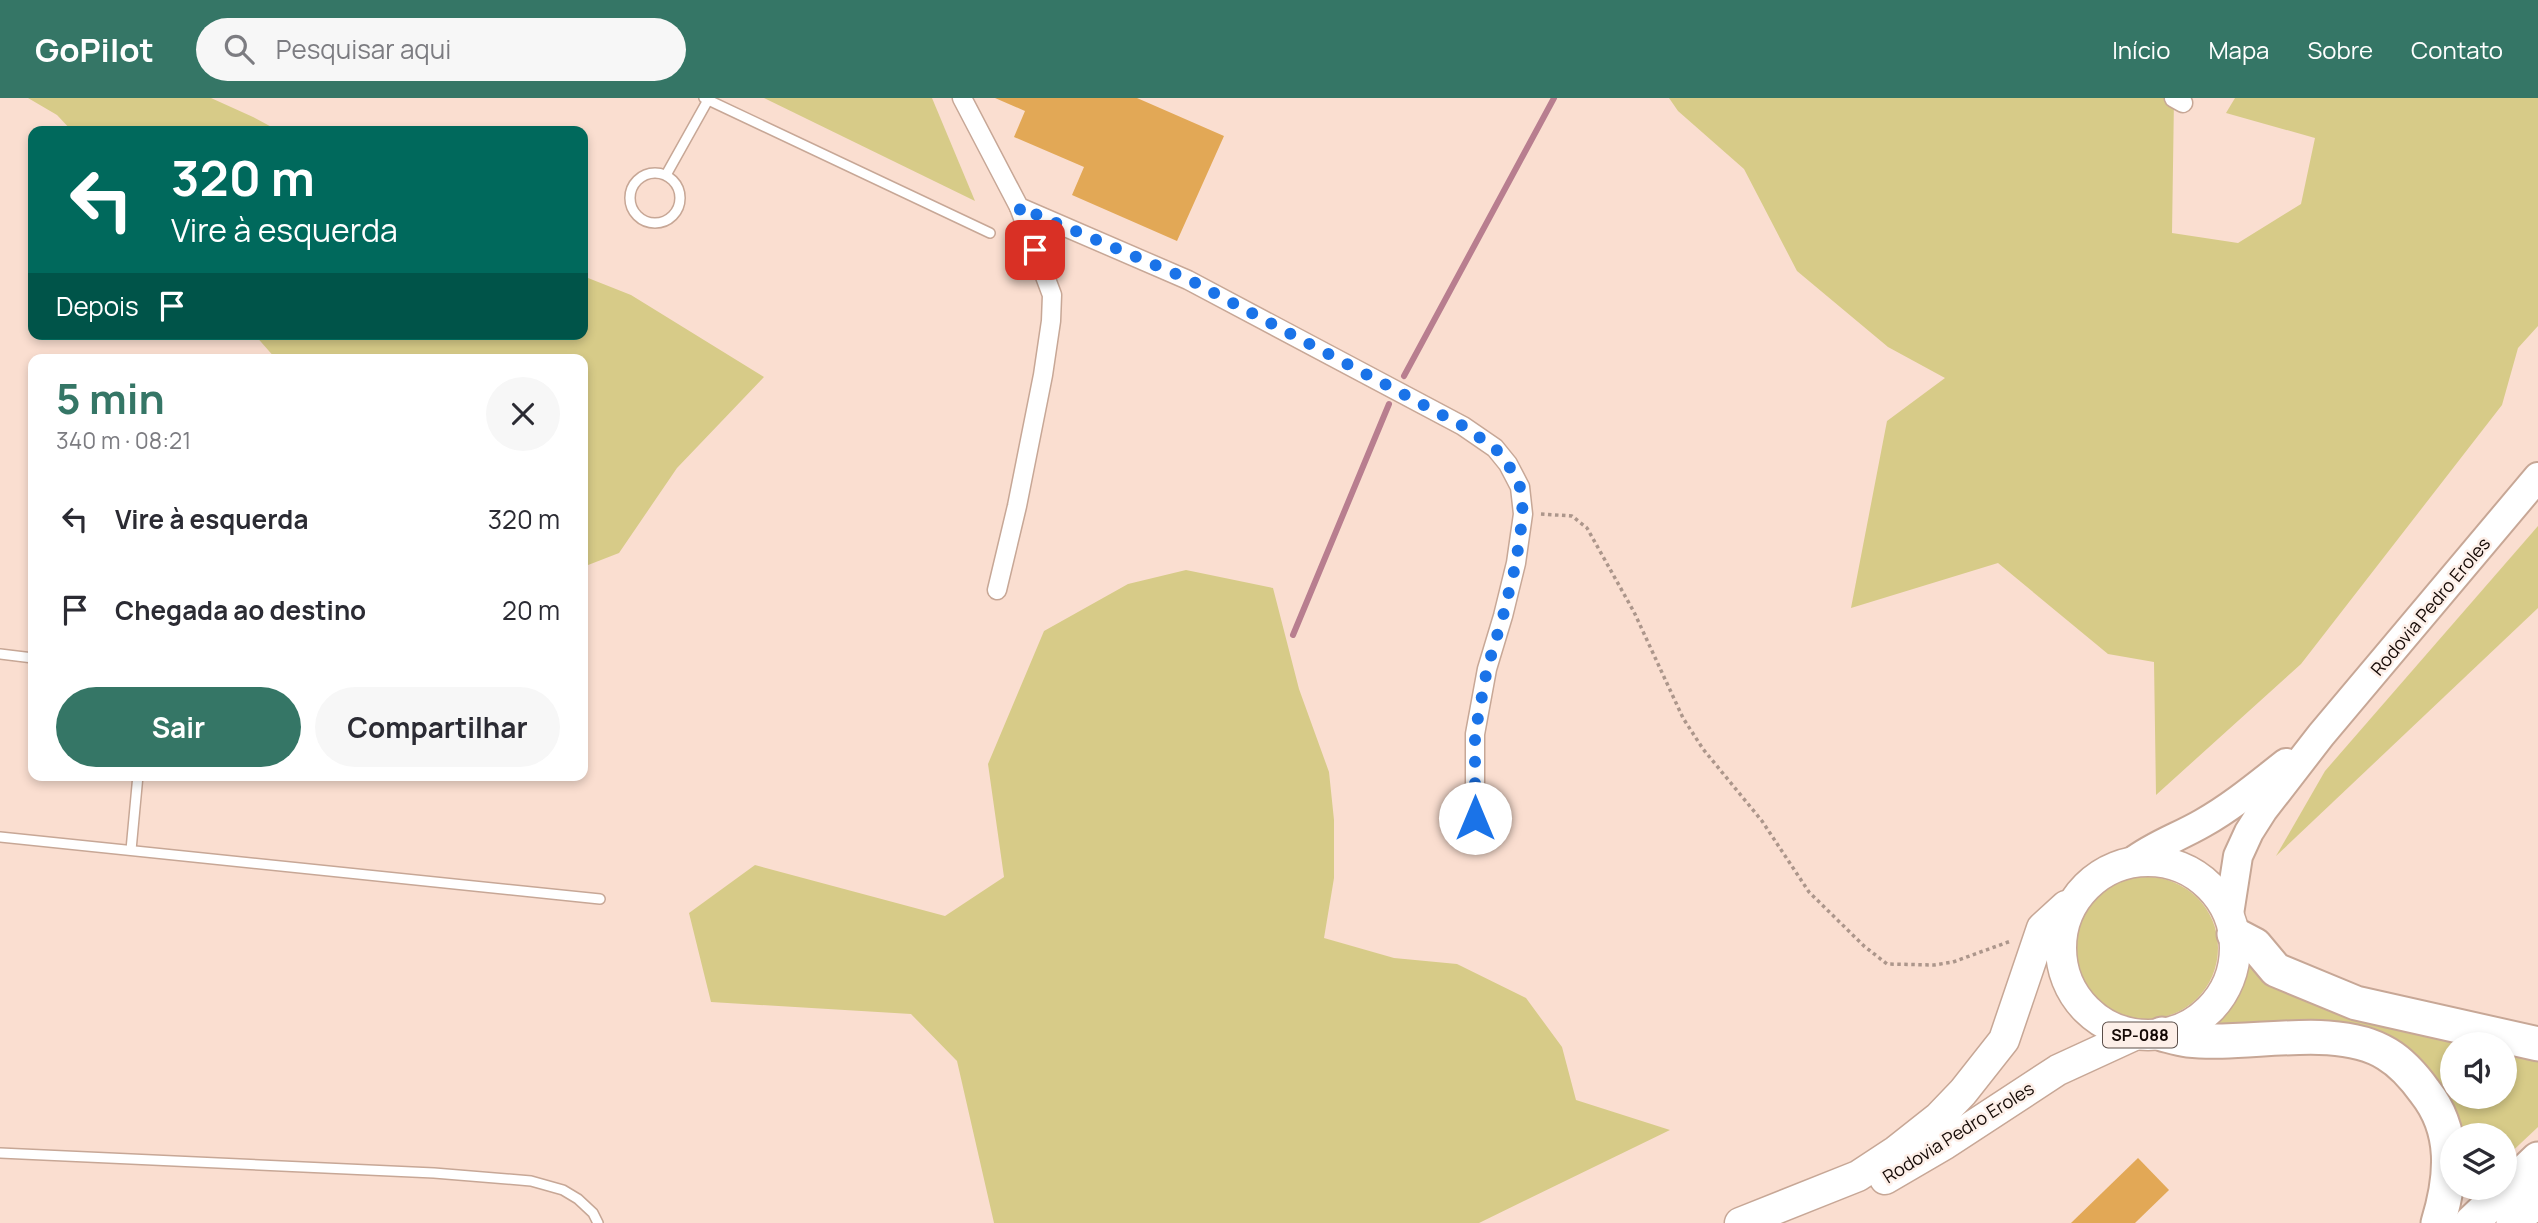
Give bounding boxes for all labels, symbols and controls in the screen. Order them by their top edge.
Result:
search box [196,18,686,81]
text: GoPilot [35,27,154,72]
icon: search [220,30,258,68]
text: Pesquisar aqui [276,31,451,67]
text: Início [2112,33,2170,66]
text: Mapa [2208,33,2269,66]
text: Sobre [2307,33,2373,66]
text: Contato [2411,33,2503,66]
text: 320 m [171,144,315,211]
icon: left [56,154,147,245]
text: Vire à esquerda [171,208,398,252]
pin [1005,220,1065,280]
icon: arrive [1016,231,1054,269]
icon: arrive [153,287,191,325]
text: Depois [56,288,139,324]
text: 5 min [56,369,165,427]
button: close [486,377,560,451]
text: 340 m · 08:21 [56,424,191,456]
icon: left [56,500,94,538]
text: Vire à esquerda [115,501,308,537]
text: 320 m [488,501,560,537]
street label: Rodovia Pedro Eroles [2365,532,2495,680]
icon: arrive [56,591,94,629]
text: Chegada ao destino [115,592,366,628]
text: 20 m [502,592,560,628]
button: Sair [56,687,301,767]
button: Compartilhar [315,687,560,767]
position arrow [1438,781,1512,855]
road number: SP-088 [2103,1023,2177,1048]
map controls [2440,1032,2517,1200]
button: sound [2440,1032,2517,1109]
street label: Rodovia Pedro Eroles [1878,1076,2038,1188]
button: layers [2440,1123,2517,1200]

